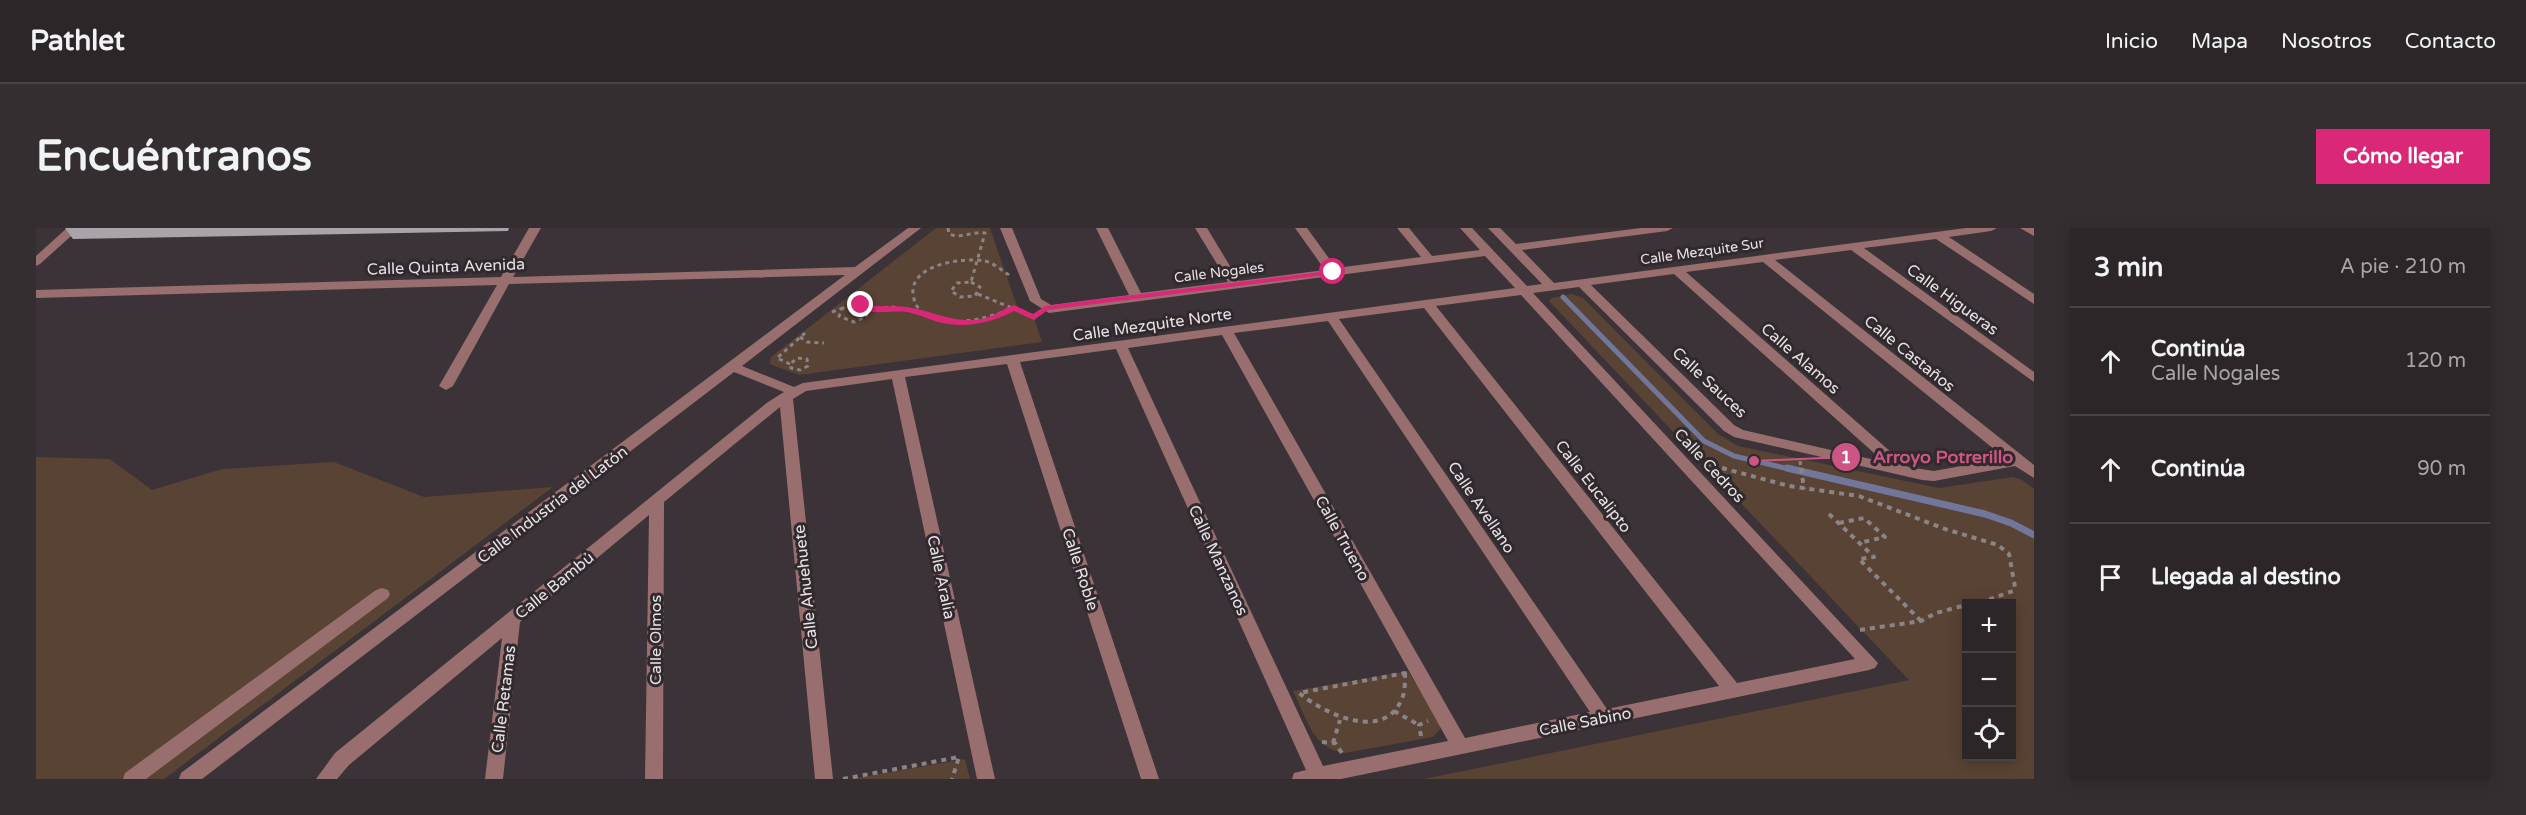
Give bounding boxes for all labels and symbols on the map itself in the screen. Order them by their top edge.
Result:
street label: Calle Mezquite Sur [1639,234,1765,269]
street label: Calle Quinta Avenida [367,254,525,280]
route start [1319,258,1345,284]
street label: Calle Nogales [1173,259,1265,286]
street label: Calle Higueras [1902,260,2002,340]
route end [847,291,873,317]
street label: Calle Mezquite Norte [1071,304,1233,346]
street label: Calle Castaños [1860,311,1959,397]
street label: Calle Alamos [1757,319,1844,399]
street label: Calle Sauces [1668,343,1751,422]
street label: Calle Cedros [1670,424,1749,507]
street label: Calle Eucalipto [1551,436,1636,537]
callout: Arroyo Potrerillo [1831,439,2025,475]
street label: Calle Industria del Latón [473,442,632,568]
text: 1 [1840,446,1852,468]
text: Arroyo Potrerillo [1873,446,2013,468]
street label: Calle Avellano [1443,458,1519,557]
street label: Calle Trueno [1310,492,1374,585]
street label: Calle Manzanos [1184,502,1252,619]
street label: Calle Ahuehuete [790,524,822,650]
street label: Calle Roble [1057,526,1103,613]
street label: Calle Aralia [922,533,960,621]
street label: Calle Bambú [511,548,598,624]
street label: Calle Olmos [646,595,666,685]
street label: Calle Retamas [487,644,521,754]
street label: Calle Sabino [1537,703,1633,741]

